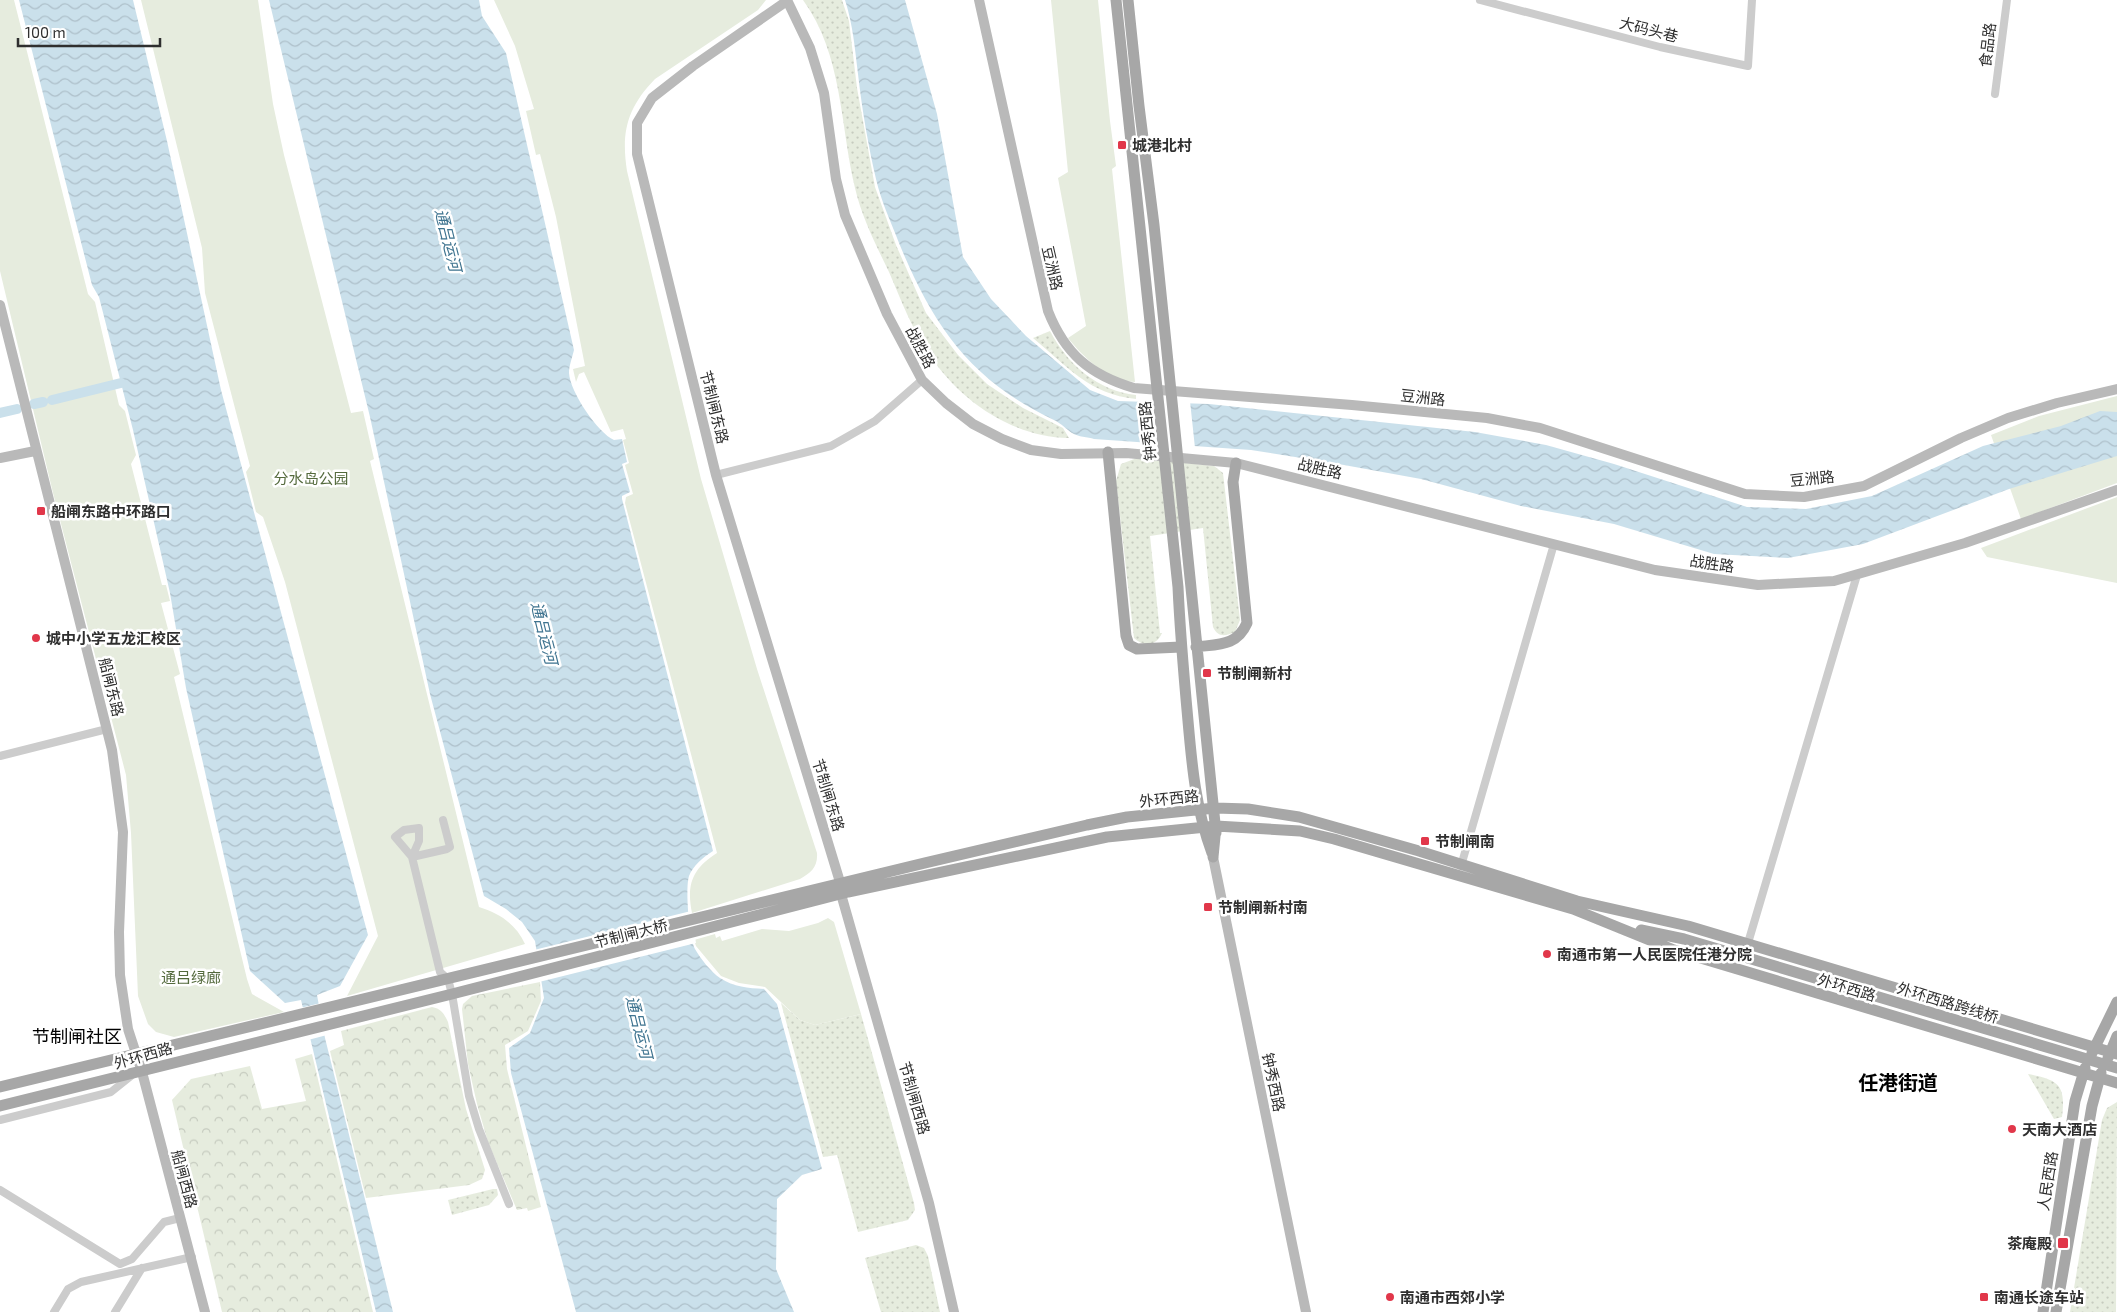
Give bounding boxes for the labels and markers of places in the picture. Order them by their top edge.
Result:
place label: 城港北村 [1132,136,1192,154]
marker: 城港北村 [1116,139,1128,151]
place label: 船闸东路中环路口 [51,502,171,520]
marker: 船闸东路中环路口 [35,505,47,517]
place label: 城中小学五龙汇校区 [46,629,181,647]
marker: 城中小学五龙汇校区 [30,632,42,644]
place label: 节制闸新村 [1217,664,1292,682]
marker: 节制闸新村 [1201,667,1213,679]
place label: 节制闸南 [1435,832,1495,850]
marker: 节制闸南 [1419,835,1431,847]
place label: 节制闸新村南 [1218,898,1308,916]
marker: 节制闸新村南 [1202,901,1214,913]
place label: 南通市第一人民医院任港分院 [1557,945,1752,963]
marker: 南通市第一人民医院任港分院 [1541,948,1553,960]
place label: 天南大酒店 [2022,1120,2097,1138]
marker: 天南大酒店 [2006,1123,2018,1135]
place label: 茶庵殿 [2007,1234,2052,1252]
marker: 茶庵殿 [2056,1236,2070,1250]
place label: 南通市西郊小学 [1400,1288,1505,1306]
place label: 南通长途车站 [1994,1288,2084,1306]
marker: 南通市西郊小学 [1384,1291,1396,1303]
marker: 南通长途车站 [1978,1291,1990,1303]

